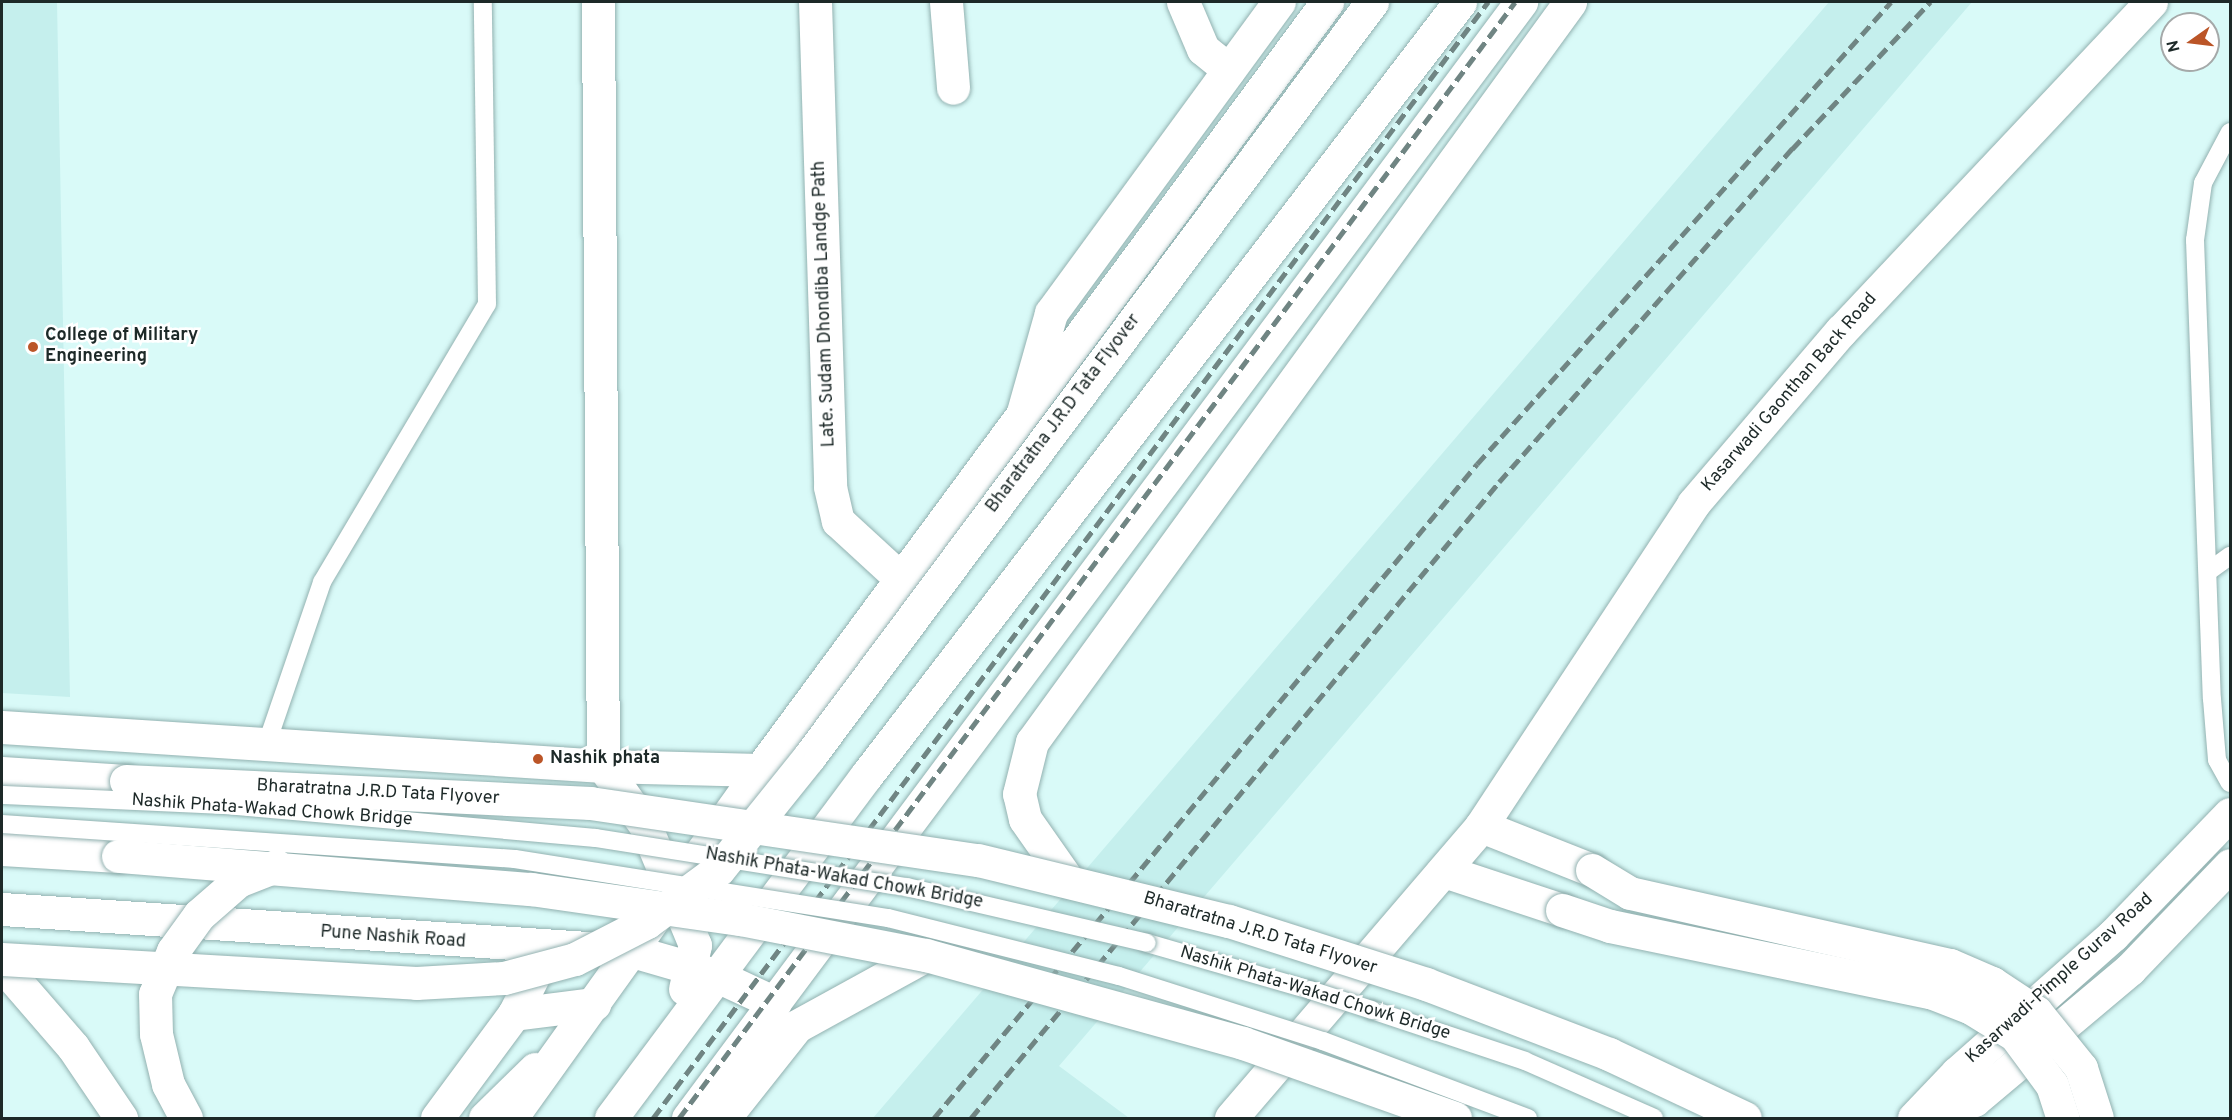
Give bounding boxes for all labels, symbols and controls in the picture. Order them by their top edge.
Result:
north arrow [2160,12,2220,72]
text: N [2163,38,2186,54]
street label: Late. Sudam Dhondiba Landge Path [809,160,841,448]
street label: Kasarwadi Gaonthan Back Road [1698,289,1882,497]
street label: Bharatratna J.R.D Tata Flyover [982,310,1146,518]
place label: College of Military Engineering [45,326,198,368]
marker: College of Military Engineering [26,340,40,354]
place label: Nashik phata [550,748,660,770]
marker: Nashik phata [531,752,545,766]
street label: Bharatratna J.R.D Tata Flyover [256,776,500,810]
street label: Nashik Phata-Wakad Chowk Bridge [131,790,413,832]
street label: Nashik Phata-Wakad Chowk Bridge [704,844,984,914]
street label: Bharatratna J.R.D Tata Flyover [1140,888,1380,980]
street label: Kasarwadi-Pimple Gurav Road [1962,889,2158,1069]
street label: Pune Nashik Road [319,922,467,954]
street label: Nashik Phata-Wakad Chowk Bridge [1177,943,1453,1045]

